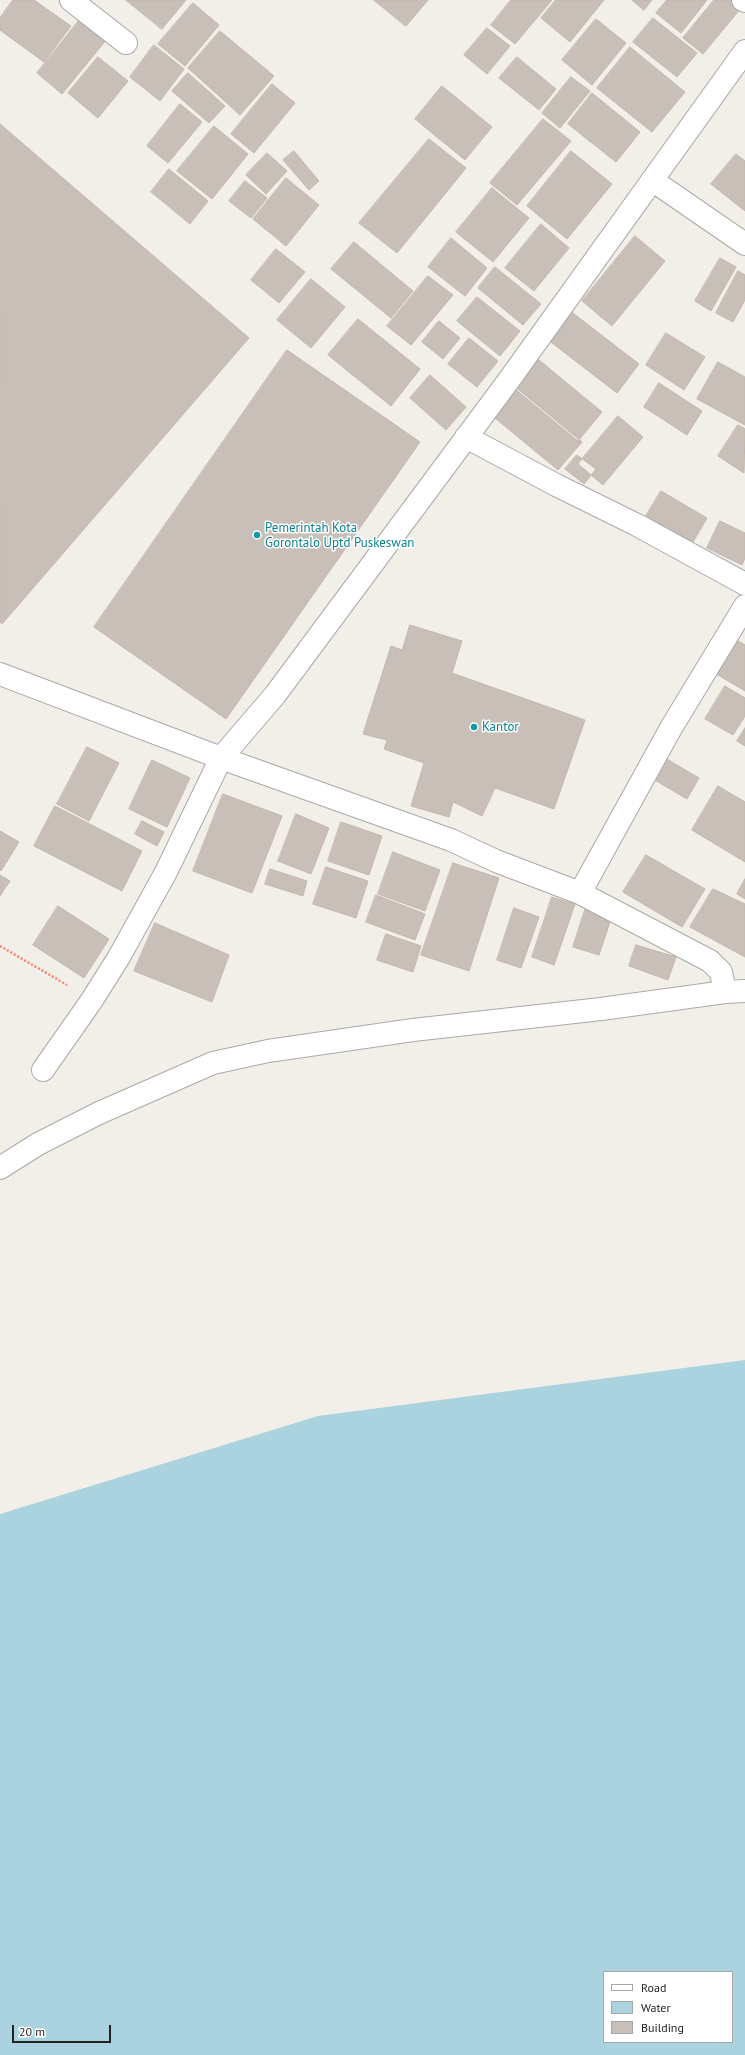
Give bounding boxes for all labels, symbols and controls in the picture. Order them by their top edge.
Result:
place label: Pemerintah Kota Gorontalo Uptd Puskeswan [265,520,414,551]
marker: Pemerintah Kota Gorontalo Uptd Puskeswan [252,530,262,540]
place label: Kantor [482,719,519,735]
marker: Kantor [469,722,479,732]
legend [603,1971,733,2043]
text: Road [641,1980,666,1995]
text: Water [641,2000,671,2015]
scale bar [14,2017,113,2043]
text: Building [641,2020,684,2035]
text: 20 m [19,2024,45,2039]

